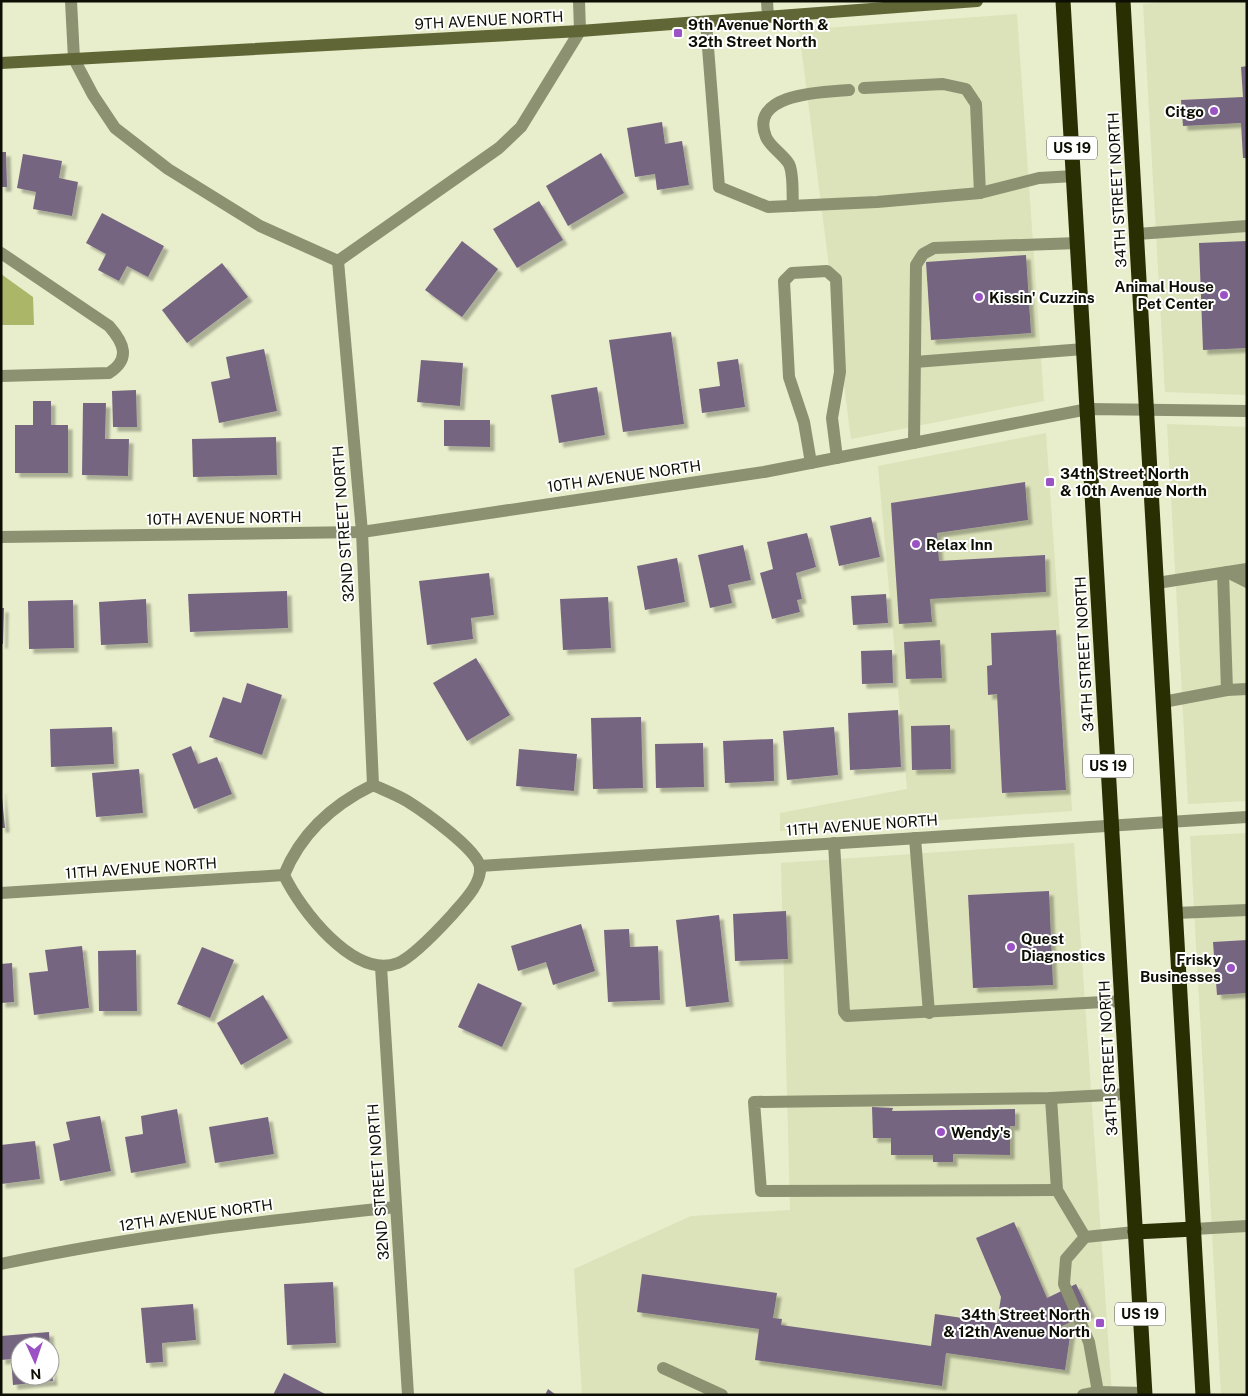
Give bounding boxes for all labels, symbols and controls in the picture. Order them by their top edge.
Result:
street label: 9TH AVENUE NORTH [414,8,564,32]
place label: 9th Avenue North & 32th Street North [688,16,829,50]
marker: 9th Avenue North & 32th Street North [672,27,684,39]
place label: Citgo [1165,103,1204,120]
marker: Citgo [1208,105,1220,117]
street label: 34TH STREET NORTH [1104,112,1130,268]
road number: US 19 [1047,136,1097,160]
place label: Animal House Pet Center [1115,278,1214,312]
place label: Kissin' Cuzzins [989,289,1095,306]
marker: Animal House Pet Center [1218,289,1230,301]
marker: Kissin' Cuzzins [973,291,985,303]
street label: 32ND STREET NORTH [329,445,357,603]
street label: 10TH AVENUE NORTH [546,457,702,495]
place label: 34th Street North & 10th Avenue North [1060,465,1207,499]
marker: 34th Street North & 10th Avenue North [1044,476,1056,488]
street label: 10TH AVENUE NORTH [146,508,302,528]
place label: Relax Inn [926,536,993,553]
marker: Relax Inn [910,538,922,550]
street label: 34TH STREET NORTH [1071,576,1097,732]
road number: US 19 [1083,754,1133,778]
street label: 11TH AVENUE NORTH [786,811,938,839]
street label: 11TH AVENUE NORTH [65,854,217,882]
place label: Quest Diagnostics [1021,930,1106,964]
marker: Quest Diagnostics [1005,941,1017,953]
place label: Frisky Businesses [1140,951,1222,985]
marker: Frisky Businesses [1225,962,1237,974]
street label: 34TH STREET NORTH [1095,980,1121,1136]
street label: 32ND STREET NORTH [364,1103,392,1261]
place label: Wendy's [951,1124,1011,1141]
marker: Wendy's [935,1126,947,1138]
street label: 12TH AVENUE NORTH [118,1196,274,1234]
road number: US 19 [1115,1302,1165,1326]
place label: 34th Street North & 12th Avenue North [943,1306,1090,1340]
marker: 34th Street North & 12th Avenue North [1094,1317,1106,1329]
north arrow [10,1336,60,1386]
text: N [30,1366,42,1382]

